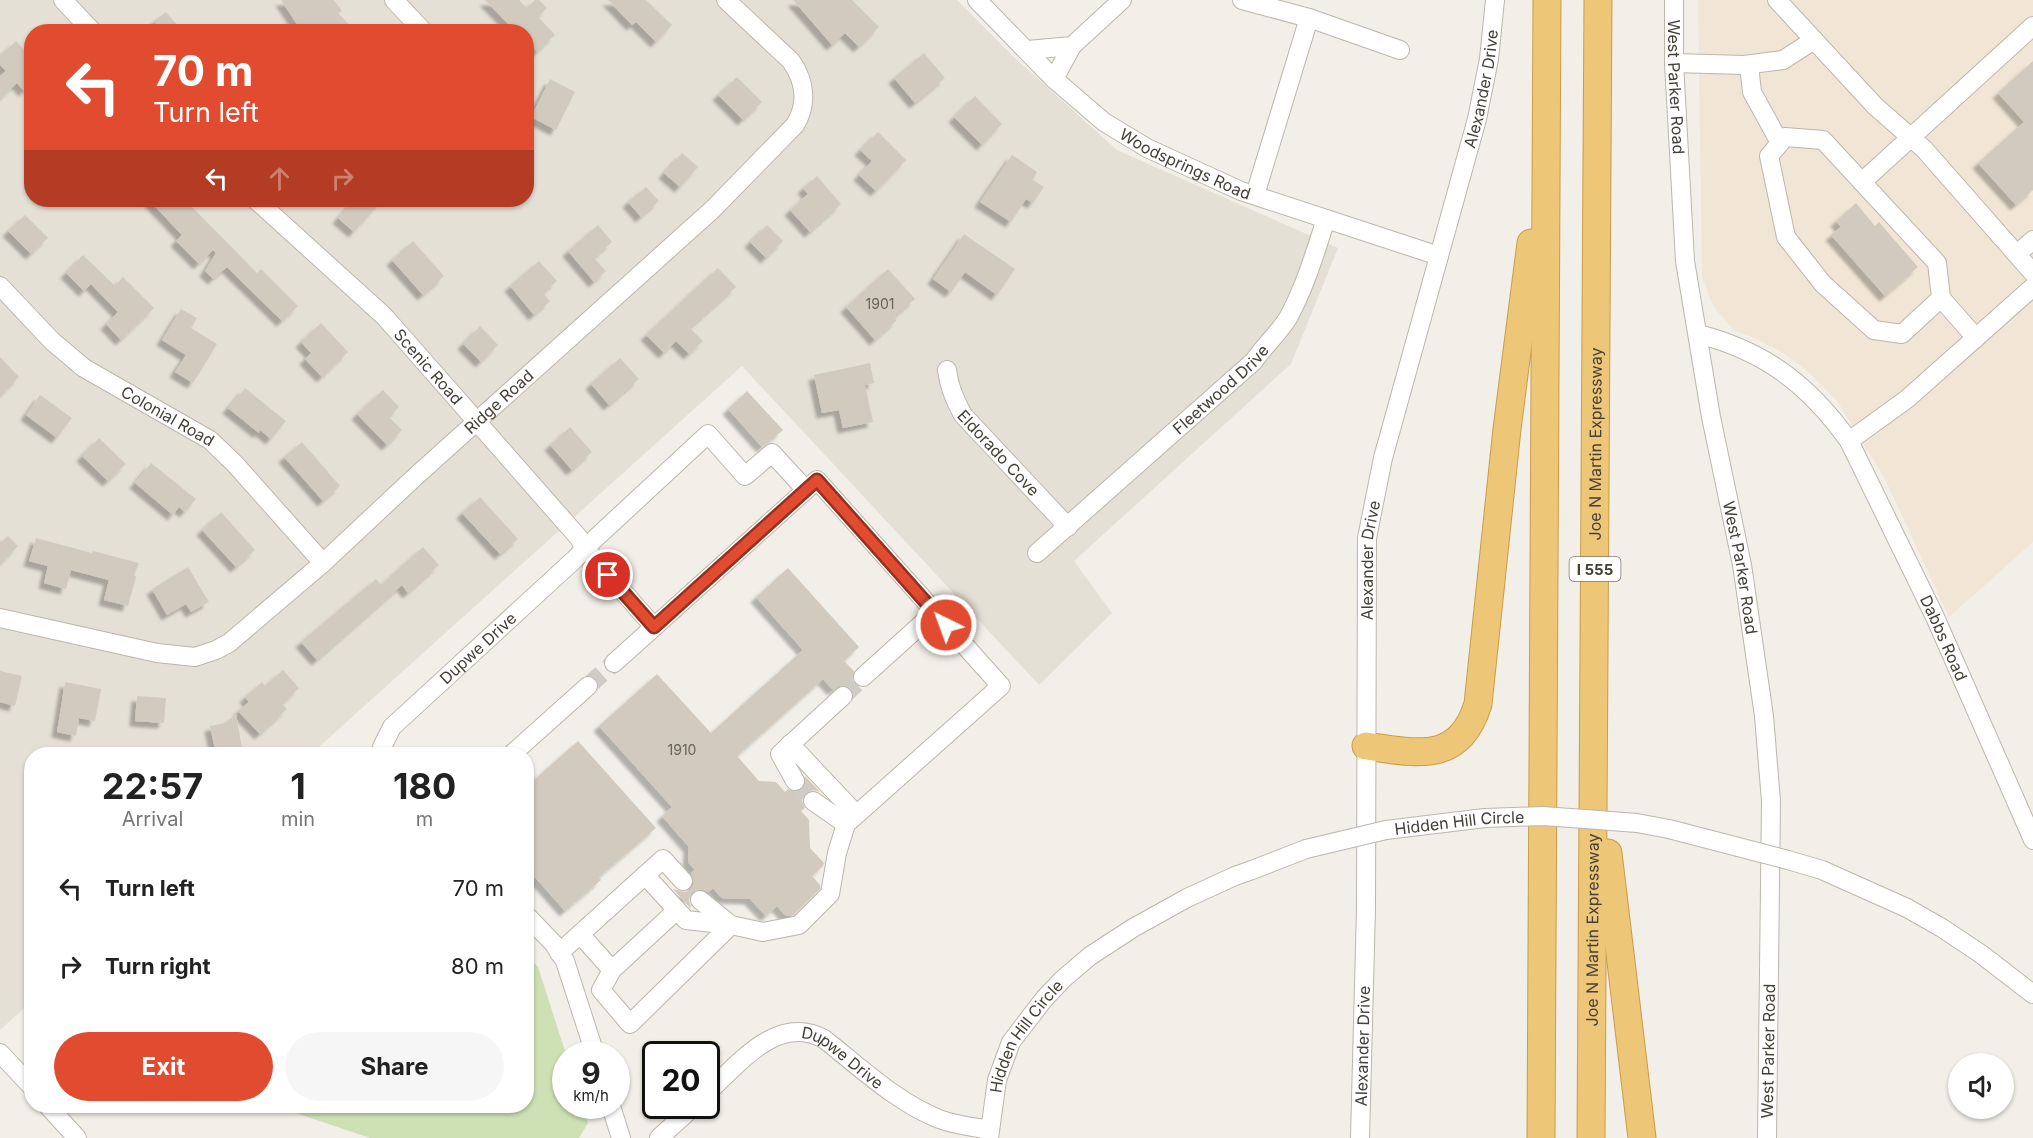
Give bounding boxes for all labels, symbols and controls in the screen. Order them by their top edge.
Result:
street label: West Parker Road [1664,20,1689,155]
street label: Alexander Drive [1459,29,1502,150]
text: 70 m [153,45,253,96]
icon: left [54,48,132,126]
text: Turn left [153,96,259,129]
street label: Woodsprings Road [1116,124,1253,204]
icon: left [200,162,233,195]
icon: ahead [263,162,296,195]
icon: right [326,162,359,195]
house number: 1901 [866,295,894,312]
street label: Scenic Road [390,325,467,409]
street label: Fleetwood Drive [1168,340,1273,438]
street label: Joe N Martin Expressway [1585,348,1606,541]
street label: Ridge Road [460,365,537,438]
street label: Colonial Road [118,381,218,450]
street label: Eldorado Cove [953,406,1044,500]
street label: Alexander Drive [1357,499,1384,620]
street label: West Parker Road [1719,499,1762,635]
pin [582,549,633,600]
road number: I 555 [1570,557,1620,581]
icon: arrive [591,558,624,591]
street label: Dabbs Road [1916,592,1972,684]
position arrow [914,593,978,657]
street label: Dupwe Drive [435,608,520,688]
house number: 1910 [668,741,696,758]
text: 22:57 [102,764,203,808]
text: 1 [290,764,306,808]
text: 180 [393,764,456,808]
text: Arrival [122,807,183,831]
text: min [281,807,315,831]
text: m [416,807,433,831]
street label: Hidden Hill Circle [1393,807,1525,839]
street label: Joe N Martin Expressway [1582,833,1603,1027]
icon: left [54,872,87,905]
text: Turn left [105,875,195,901]
text: 70 m [453,875,504,901]
icon: right [54,950,87,983]
text: Turn right [105,953,211,979]
text: 80 m [451,953,504,979]
street label: Hidden Hill Circle [985,975,1067,1094]
street label: West Parker Road [1757,983,1779,1119]
street label: Alexander Drive [1351,986,1374,1106]
street label: Dupwe Drive [800,1022,888,1093]
button: Exit [54,1032,273,1101]
button: Share [285,1032,504,1101]
speed limit sign: 20 [642,1041,720,1119]
map controls [1948,1053,2014,1119]
button: sound [1948,1053,2014,1119]
text: 9 [581,1055,601,1091]
text: km/h [573,1086,609,1105]

